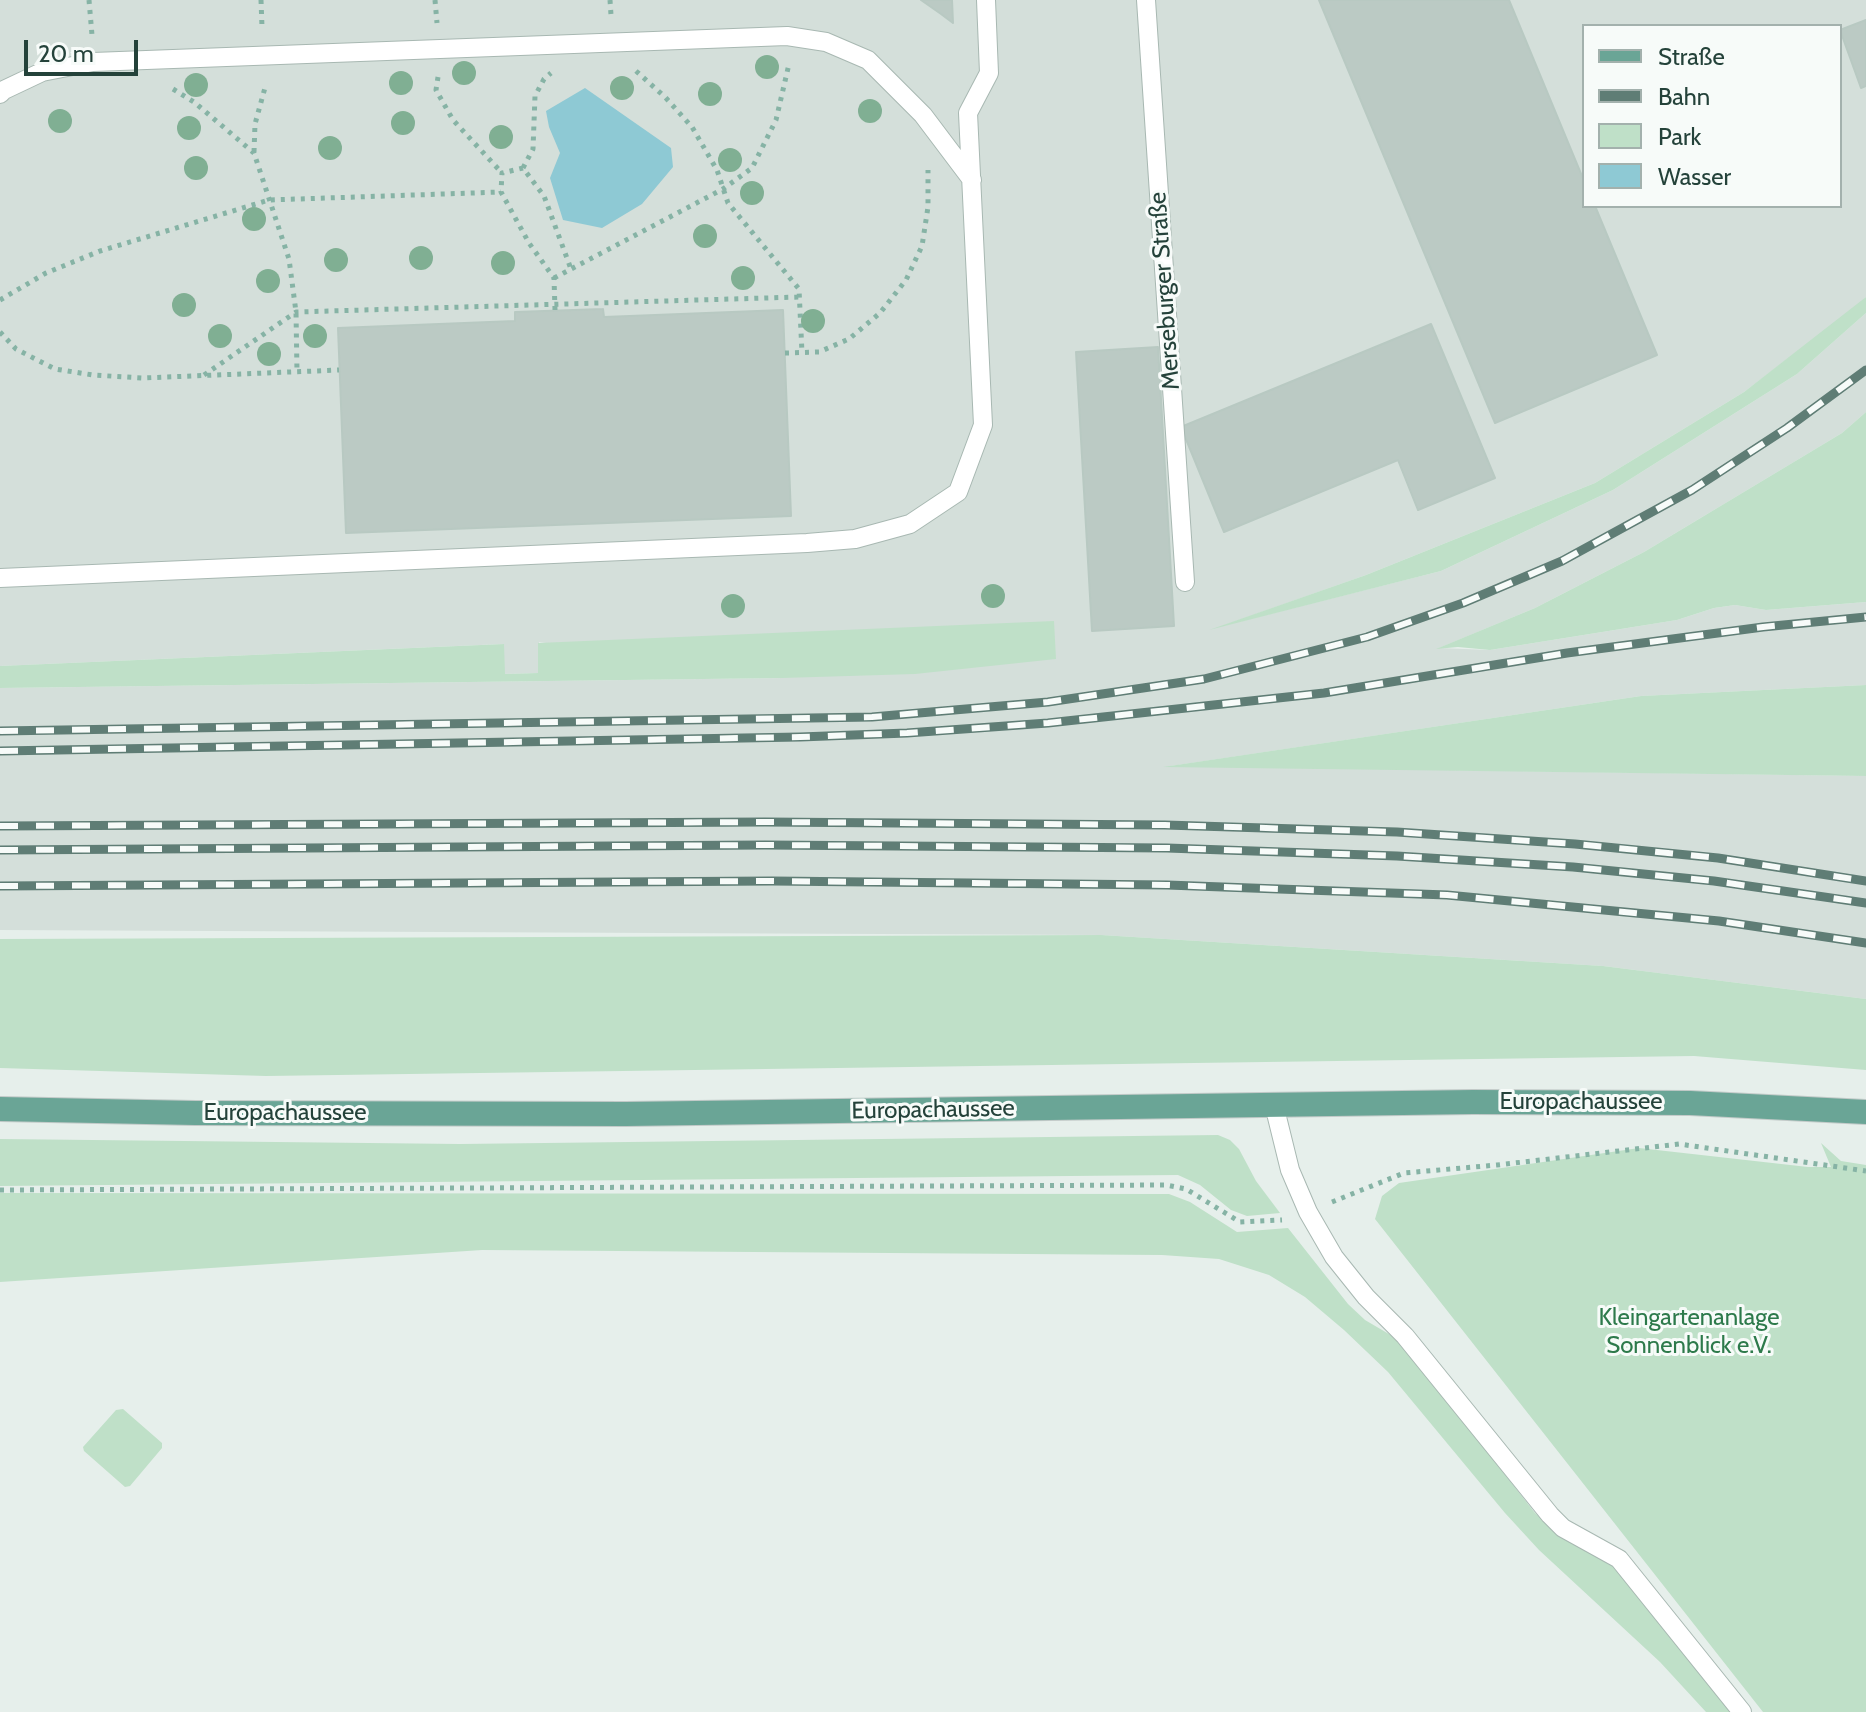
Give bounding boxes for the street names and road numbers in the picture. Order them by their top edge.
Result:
street label: Merseburger Straße [1144,191,1186,391]
street label: Europachaussee [1499,1088,1663,1116]
street label: Europachaussee [851,1094,1015,1126]
street label: Europachaussee [203,1099,367,1127]

